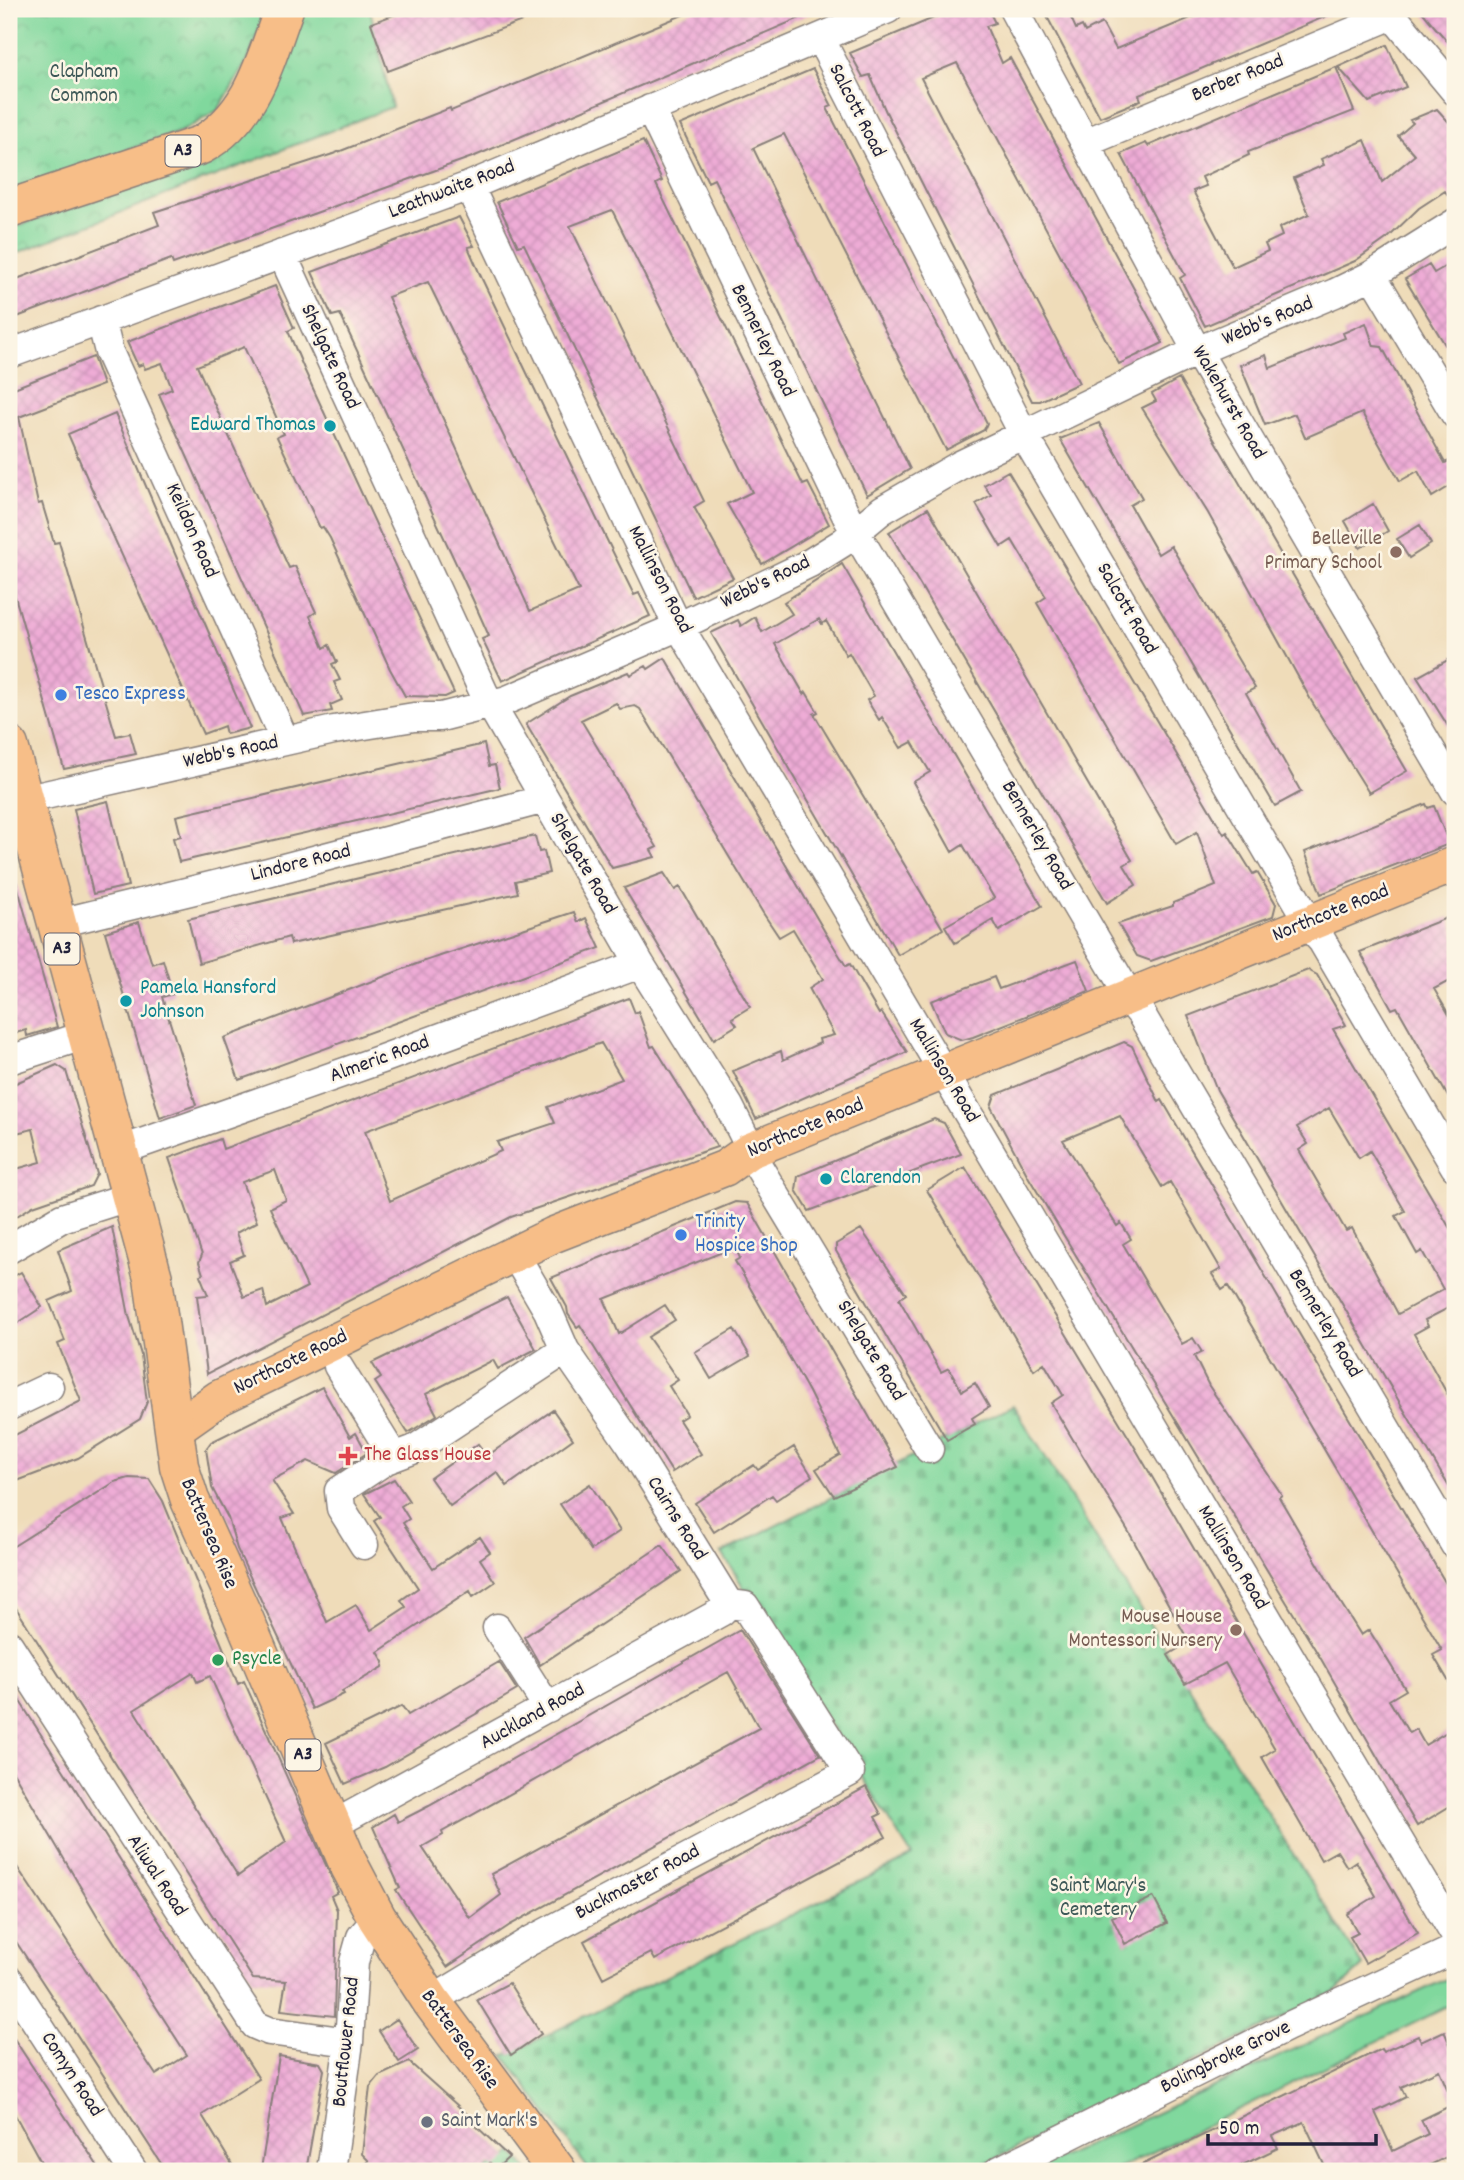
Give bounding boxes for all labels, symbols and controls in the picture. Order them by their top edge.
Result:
street label: Berber Road [1187,47,1289,111]
park label: Clapham Common [50,58,118,112]
street label: Salcott Road [820,59,892,163]
road number: A3 [166,136,200,167]
street label: Leathwaite Road [384,152,520,228]
street label: Bennerley Road [722,279,802,403]
street label: Webb's Road [1218,289,1318,355]
street label: Shelgate Road [291,299,367,415]
street label: Wakehurst Road [1183,341,1273,465]
place label: Edward Thomas [190,411,316,441]
marker: Edward Thomas [322,418,338,434]
street label: Keildon Road [157,479,225,583]
street label: Mallinson Road [619,521,699,639]
place label: Belleville Primary School [1264,525,1382,579]
marker: Belleville Primary School [1388,544,1404,560]
street label: Webb's Road [716,548,816,618]
street label: Salcott Road [1088,558,1164,660]
place label: Tesco Express [75,680,186,710]
marker: Tesco Express [53,687,69,703]
street label: Webb's Road [181,728,281,778]
street label: Bennerley Road [992,775,1080,897]
street label: Shelgate Road [541,807,623,921]
street label: Lindore Road [248,837,354,891]
street label: Northcote Road [1268,877,1394,951]
road number: A3 [44,934,80,965]
place label: Pamela Hansford Johnson [140,974,276,1028]
marker: Pamela Hansford Johnson [118,993,134,1009]
street label: Mallinson Road [900,1013,986,1129]
street label: Almeric Road [326,1028,434,1092]
street label: Northcote Road [743,1091,869,1167]
place label: Clarendon [840,1164,921,1194]
marker: Clarendon [818,1171,834,1187]
place label: Trinity Hospice Shop [695,1208,798,1262]
marker: Trinity Hospice Shop [673,1227,689,1243]
street label: Bennerley Road [1280,1264,1368,1384]
street label: Shelgate Road [828,1295,912,1407]
street label: Northcote Road [229,1322,353,1404]
place label: The Glass House [364,1441,491,1471]
marker: The Glass House [338,1446,358,1466]
street label: Cairns Road [638,1471,714,1567]
street label: Battersea Rise [171,1474,245,1594]
street label: Mallinson Road [1189,1500,1275,1616]
place label: Mouse House Montessori Nursery [1069,1603,1222,1657]
marker: Mouse House Montessori Nursery [1228,1622,1244,1638]
place label: Psycle [232,1645,282,1675]
marker: Psycle [210,1652,226,1668]
street label: Auckland Road [475,1676,591,1758]
road number: A3 [286,1740,320,1770]
street label: Aliwal Road [118,1829,194,1923]
street label: Buckmaster Road [570,1837,706,1929]
park label: Saint Mary's Cemetery [1050,1872,1146,1926]
street label: Boutflower Road [325,1976,369,2108]
street label: Battersea Rise [412,1984,506,2096]
street label: Bolingbroke Grove [1156,2013,1296,2103]
street label: Comyn Road [32,2026,110,2124]
scale bar [1208,2103,1376,2147]
place label: Saint Mark's [441,2107,538,2137]
marker: Saint Mark's [419,2114,435,2130]
text: 50 m [1219,2115,1259,2145]

